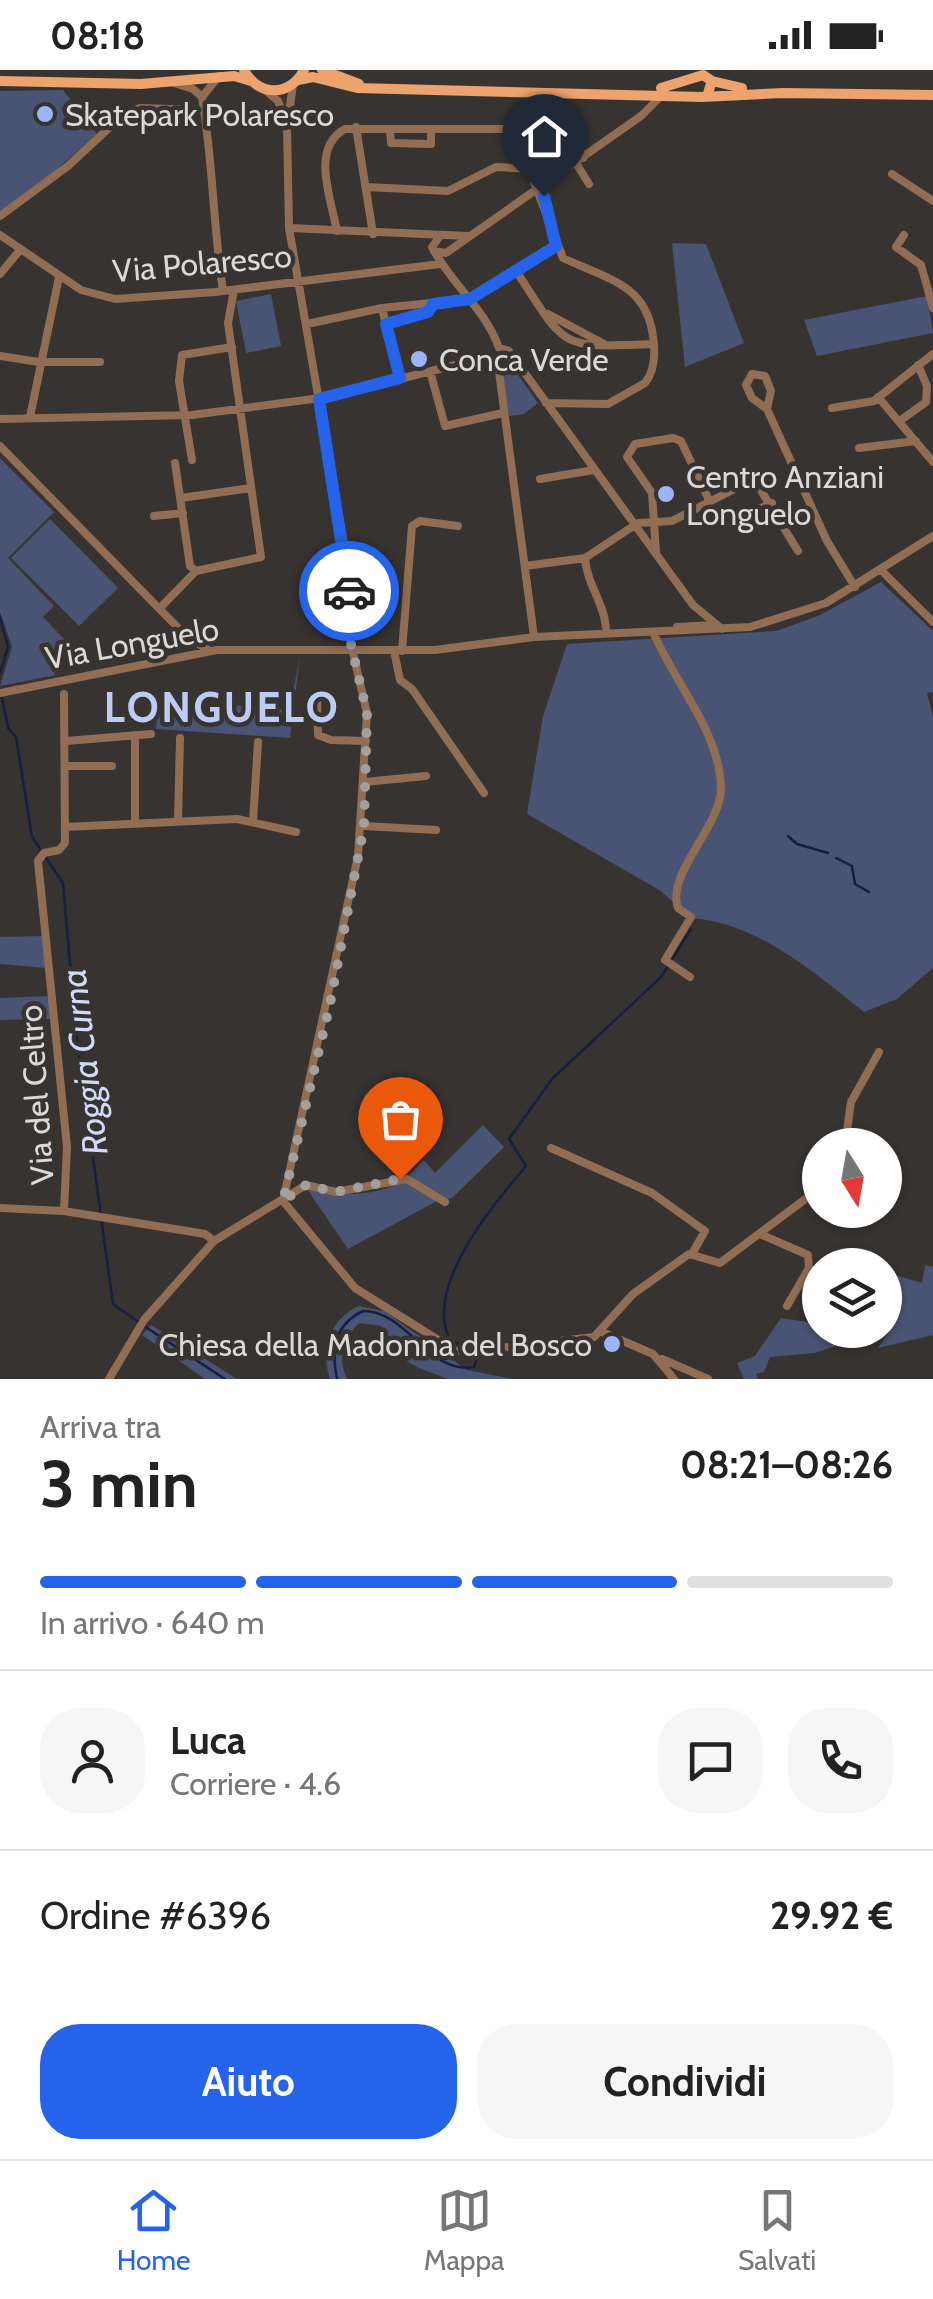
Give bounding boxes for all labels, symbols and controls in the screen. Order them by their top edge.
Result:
text: 08:18 [50,12,145,59]
pin [502,94,587,197]
place label: Skatepark Polaresco [65,95,334,134]
marker: Skatepark Polaresco [34,103,56,125]
icon: home [517,109,572,164]
street label: Via Polaresco [111,236,293,290]
place label: Conca Verde [439,340,609,379]
marker: Conca Verde [408,348,430,370]
place label: Centro Anziani Longuelo [686,457,884,533]
marker: Centro Anziani Longuelo [655,483,677,505]
courier [299,541,399,641]
icon: car [322,564,377,619]
street label: Via Longuelo [42,609,222,677]
district label: LONGUELO [104,681,340,733]
water label: Roggia Curna [51,966,117,1158]
street label: Via del Celtro [10,1004,62,1186]
pin [358,1077,443,1180]
icon: bag [373,1092,428,1147]
north arrow [802,1128,902,1228]
map controls [802,1128,902,1348]
button: layers [802,1248,902,1348]
place label: Chiesa della Madonna del Bosco [159,1325,592,1364]
marker: Chiesa della Madonna del Bosco [601,1333,623,1355]
text: Arriva tra [40,1407,161,1446]
text: 08:21–08:26 [680,1441,893,1488]
text: 3 min [40,1444,198,1523]
text: In arrivo · 640 m [40,1603,265,1642]
button: person [40,1708,145,1813]
button: chat [658,1708,763,1813]
button: phone [788,1708,893,1813]
text: Luca [170,1717,246,1764]
text: Corriere · 4.6 [170,1764,341,1803]
text: Ordine #6396 [40,1892,271,1939]
text: 29.92 € [770,1892,893,1939]
button: Aiuto [40,2024,457,2139]
button: Condividi [477,2024,893,2139]
tab: Home [117,2183,190,2277]
tab: Mappa [424,2183,504,2277]
tab: Salvati [738,2183,816,2277]

